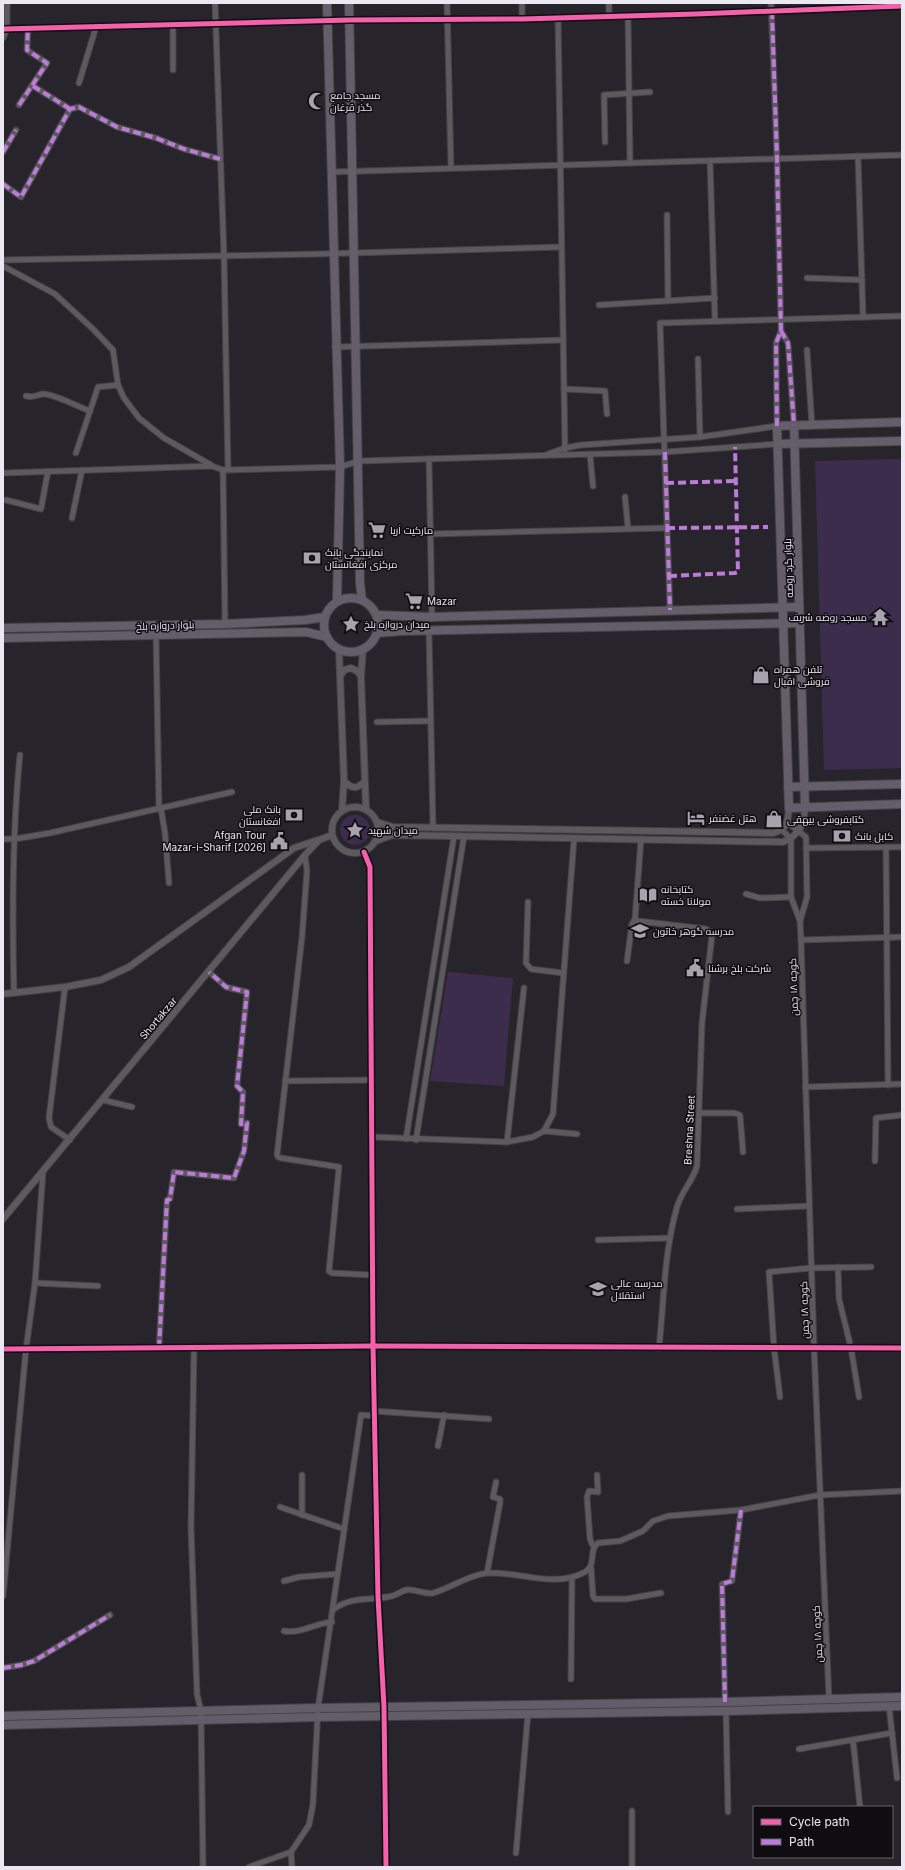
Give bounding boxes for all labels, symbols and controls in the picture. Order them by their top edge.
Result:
place label: مسجد جامع گذر قرغان [330,89,380,114]
mosque icon: مسجد جامع گذر قرغان [307,91,327,111]
supermarket icon: مارکیت آریا [367,520,387,540]
place label: مارکیت آریا [390,524,433,536]
street label: بلوار گرد روضه [781,538,795,598]
place label: نمایندگی بانک مرکزی افغانستان [325,546,397,571]
bank icon: نمایندگی بانک مرکزی افغانستان [302,548,322,568]
supermarket icon: Mazar [404,591,424,611]
place label: Mazar [427,595,457,607]
temple icon: مسجد روضه شریف [870,607,890,627]
place label: مسجد روضه شریف [789,611,867,623]
place icon: میدان دروازه بلخ [341,614,361,634]
street label: بلوار دروازه بلخ [136,618,195,633]
place label: میدان دروازه بلخ [364,618,430,631]
place label: تلفن همراه فروشی اقبال [774,663,830,688]
shop icon: تلفن همراه فروشی اقبال [751,665,771,685]
place label: بانک ملی افغانستان [239,803,281,828]
bank icon: بانک ملی افغانستان [284,805,304,825]
hotel icon: هتل غضنفر [686,808,706,828]
shop icon: کتابفروشی بیهقی [764,809,784,829]
place label: هتل غضنفر [708,812,757,825]
place label: کتابفروشی بیهقی [787,813,864,826]
place icon: میدان شهید [345,820,365,840]
place label: میدان شهید [368,824,418,837]
bank icon: کابل بانک [832,826,852,846]
place label: Afgan Tour Mazar-i-Sharif [2026] [162,829,266,853]
place label: کابل بانک [855,830,893,843]
public building icon: Afgan Tour Mazar-i-Sharif [2026] [269,831,289,851]
place label: کتابخانه مولانا خسته [661,883,711,907]
library icon: کتابخانه مولانا خسته [638,885,658,905]
school or university icon: مدرسه گوهر خاتون [630,921,650,941]
place label: مدرسه گوهر خاتون [653,925,734,938]
public building icon: شرکت بلخ برشنا [685,958,705,978]
street label: كوچه ١٨ چمن [786,958,801,1016]
place label: شرکت بلخ برشنا [708,962,771,975]
street label: Shortakzar [137,994,179,1042]
street label: Breshna Street [681,1094,697,1165]
place label: مدرسه عالی استقلال [611,1277,663,1302]
school or university icon: مدرسه عالی استقلال [588,1279,608,1299]
street label: كوچه ١٨ چمن [797,1281,812,1339]
street label: كوچه ١٨ چمن [809,1605,825,1663]
legend [753,1806,893,1858]
text: Cycle path [789,1814,850,1829]
text: Path [789,1834,814,1849]

